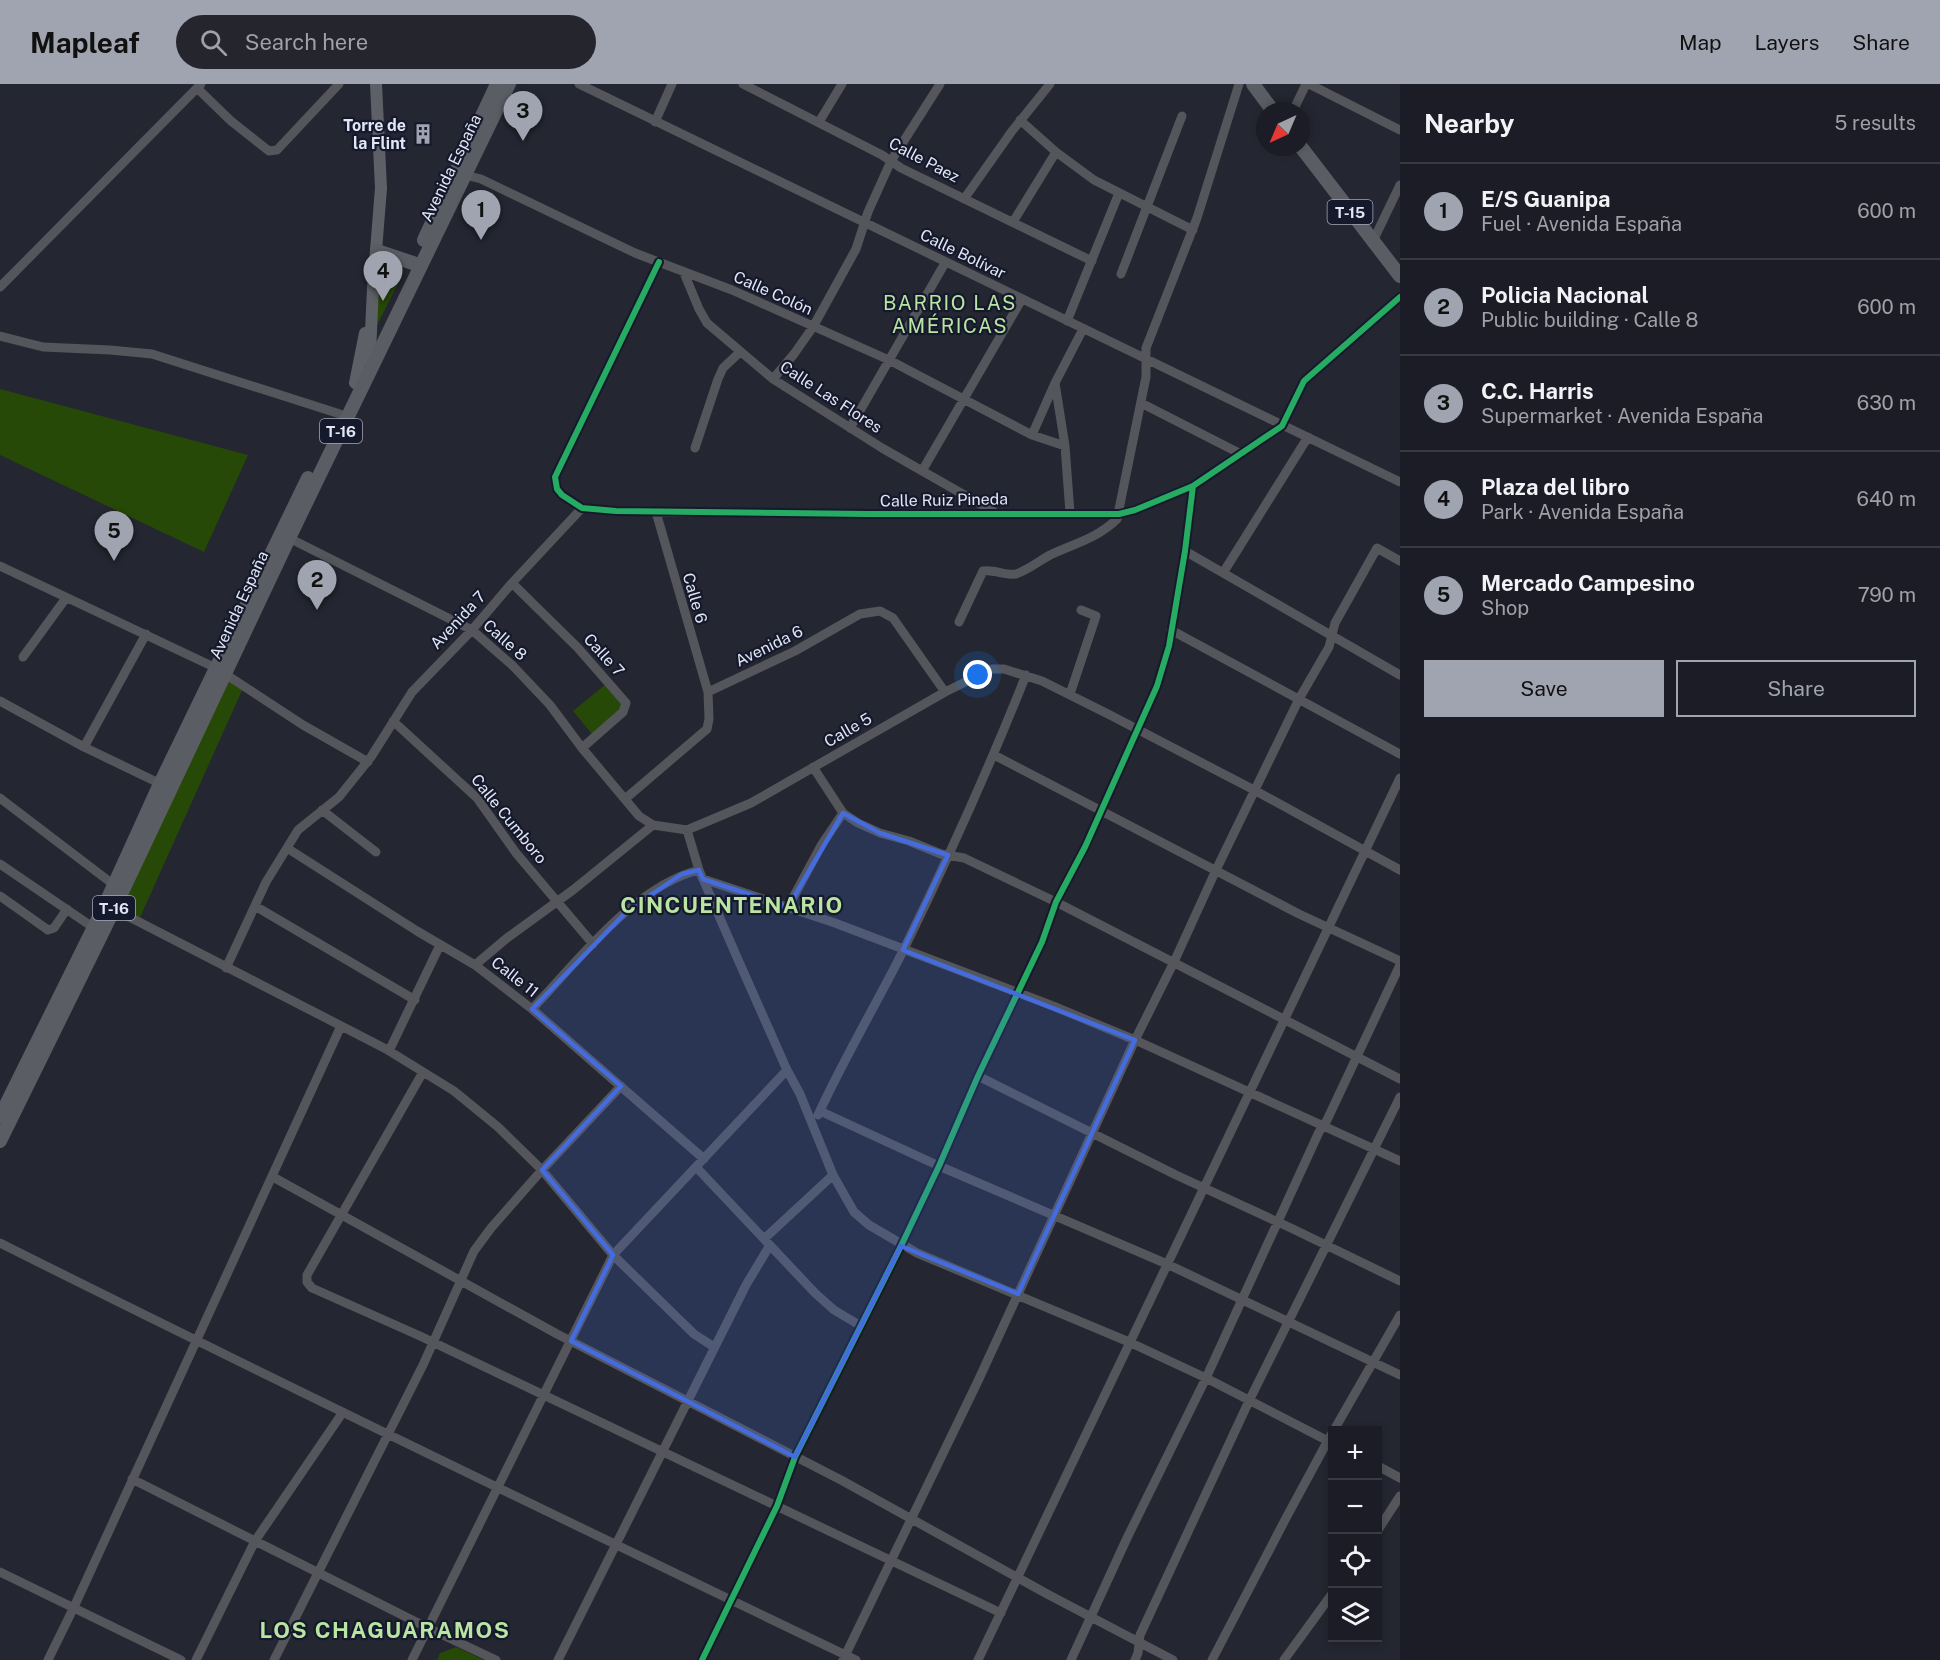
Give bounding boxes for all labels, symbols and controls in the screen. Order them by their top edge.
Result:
search box [176,15,596,69]
text: Mapleaf [30,26,140,59]
icon: search [197,26,230,59]
text: Search here [245,29,368,55]
text: Map [1679,30,1722,55]
text: Layers [1755,30,1819,55]
text: Share [1852,30,1910,55]
pin: 3 [504,92,542,141]
north arrow [1256,102,1310,156]
text: Nearby [1424,108,1514,139]
street label: Avenida España [417,111,485,225]
text: 5 results [1834,111,1916,135]
place label: Torre de la Flint [343,116,406,153]
building icon: Torre de la Flint [411,122,435,146]
street label: Calle Paez [885,134,963,187]
text: E/S Guanipa [1481,186,1611,212]
pin: 1 [462,190,500,240]
text: 1 [1439,199,1448,223]
text: 600 m [1857,199,1916,223]
road number: T-15 [1328,200,1372,224]
text: Fuel · Avenida España [1481,212,1682,236]
street label: Calle Bolívar [917,225,1009,283]
pin: 4 [364,252,403,301]
street label: Calle Colón [731,267,815,319]
text: Policia Nacional [1481,282,1649,308]
district label: BARRIO LAS AMÉRICAS [883,291,1017,338]
text: 2 [1437,295,1450,319]
text: 600 m [1857,295,1916,319]
text: Public building · Calle 8 [1481,308,1698,332]
street label: Calle Las Flores [777,357,885,437]
text: C.C. Harris [1481,378,1594,404]
text: 3 [1437,391,1450,415]
text: 630 m [1857,391,1916,415]
text: Supermarket · Avenida España [1481,404,1763,428]
road number: T-16 [320,419,362,443]
text: Plaza del libro [1481,474,1630,500]
text: 4 [1437,487,1450,511]
text: 640 m [1857,487,1916,511]
street label: Calle Ruiz Pineda [880,489,1008,511]
text: Park · Avenida España [1481,500,1684,524]
pin: 5 [94,512,134,561]
street label: Avenida España [206,548,272,662]
pin: 2 [298,560,336,610]
text: Mercado Campesino [1481,570,1695,596]
street label: Calle 6 [679,571,711,625]
text: 5 [1437,583,1450,607]
text: 790 m [1858,583,1916,607]
street label: Avenida 7 [426,587,490,653]
text: Shop [1481,596,1529,620]
street label: Calle 8 [479,616,531,664]
street label: Avenida 6 [732,621,806,670]
street label: Calle 7 [580,630,628,680]
your location [963,660,992,689]
button: Save [1424,660,1664,717]
button: Share [1676,660,1916,717]
street label: Calle 5 [821,709,875,751]
street label: Calle Cumboro [467,770,551,868]
district label: CINCUENTENARIO [620,892,844,918]
road number: T-16 [93,896,135,920]
street label: Calle 11 [488,953,542,1001]
map controls [1328,1426,1382,1642]
button: + [1328,1426,1382,1480]
button: − [1328,1480,1382,1534]
button: locate [1328,1534,1382,1588]
button: layers [1328,1588,1382,1642]
district label: LOS CHAGUARAMOS [259,1617,511,1643]

